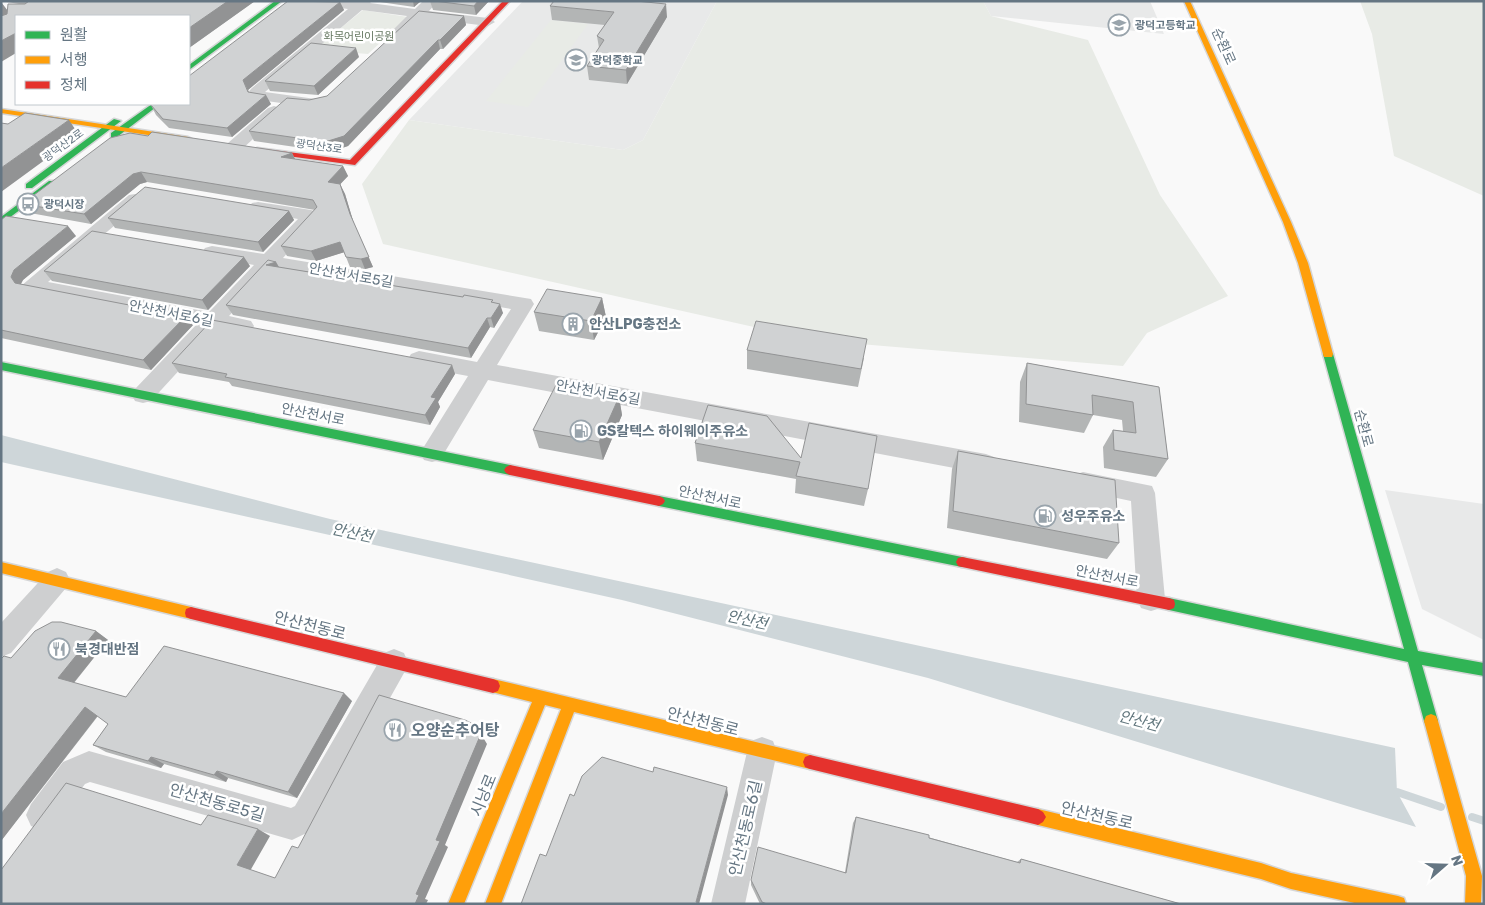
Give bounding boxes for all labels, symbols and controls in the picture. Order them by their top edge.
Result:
school or university icon: 광덕고등학교 [1107,13,1131,37]
legend [15,15,190,105]
place label: 광덕고등학교 [1135,19,1196,32]
street label: 순환로 [1208,25,1239,67]
text: 원활 [60,26,88,44]
park label: 화목어린이공원 [324,30,394,43]
school or university icon: 광덕중학교 [564,48,588,72]
text: 서행 [60,51,88,69]
place label: 광덕중학교 [592,54,643,67]
text: 정체 [60,76,88,94]
street label: 광덕산2로 [40,126,86,164]
street label: 광덕산3로 [295,137,343,156]
bus stop icon: 광덕시장 [16,192,40,216]
place label: 광덕시장 [44,198,84,211]
street label: 안산천서로5길 [307,260,395,291]
street label: 안산천서로6길 [127,297,215,330]
building icon: 안산LPG충전소 [561,312,585,336]
place label: 안산LPG충전소 [589,316,681,333]
street label: 안산천서로6길 [554,377,642,408]
street label: 안산천서로 [280,400,346,429]
street label: 순환로 [1350,407,1377,449]
fuel station icon: GS칼텍스 하이웨이주유소 [569,419,593,443]
place label: GS칼텍스 하이웨이주유소 [597,423,748,440]
street label: 안산천서로 [677,482,743,513]
fuel station icon: 성우주유소 [1033,504,1057,528]
place label: 성우주유소 [1061,508,1126,525]
water label: 안산천 [330,520,376,547]
street label: 안산천서로 [1074,562,1140,591]
street label: 안산천동로 [272,607,348,644]
water label: 안산천 [725,607,771,634]
restaurant icon: 북경대반점 [47,637,71,661]
place label: 북경대반점 [75,641,139,658]
street label: 안산천동로 [665,703,741,740]
water label: 안산천 [1117,707,1163,736]
restaurant icon: 오양순추어탕 [383,718,407,742]
place label: 오양순추어탕 [411,721,500,740]
street label: 시낭로 [466,771,501,819]
street label: 안산천동로6길 [725,778,766,878]
street label: 안산천동로5길 [167,780,266,825]
street label: 안산천동로 [1059,798,1135,833]
north arrow [1420,840,1470,890]
text: N [1447,853,1466,868]

